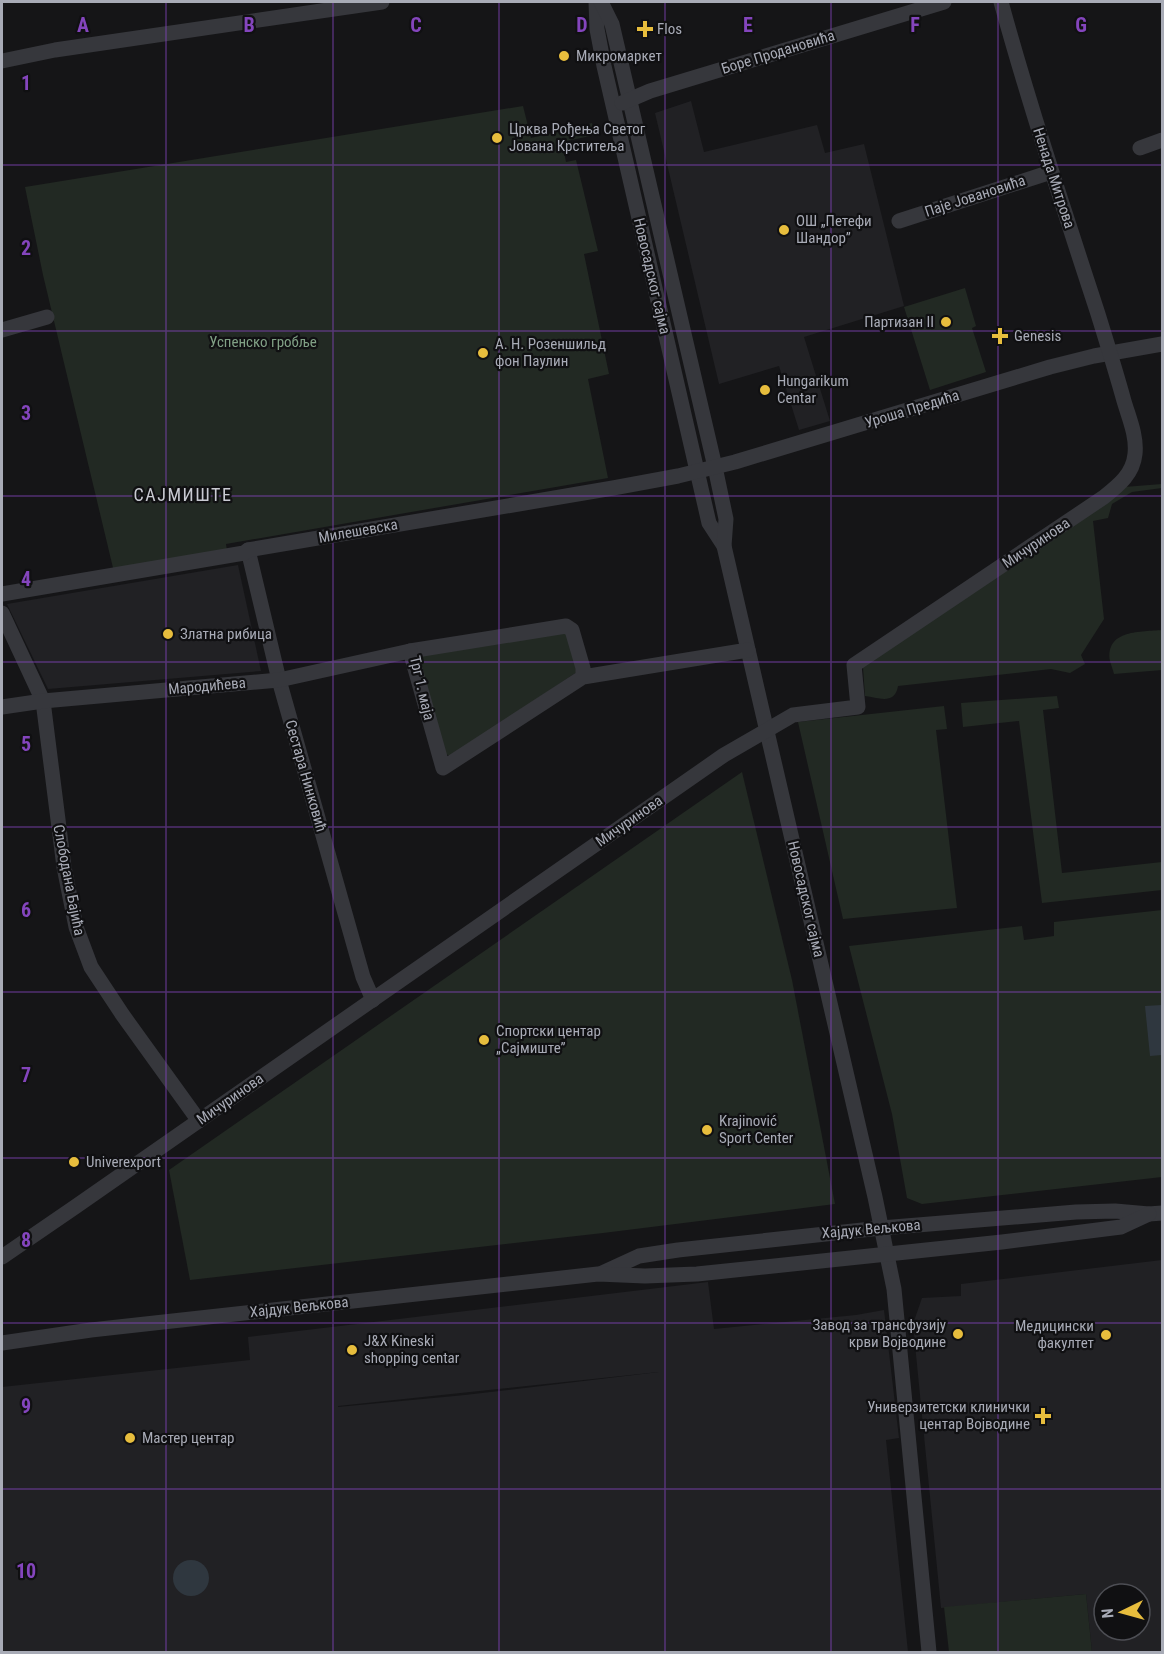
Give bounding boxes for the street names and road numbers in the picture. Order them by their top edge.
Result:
street label: Боре Продановића [719,26,837,78]
street label: Ненада Митрова [1029,125,1079,231]
street label: Паје Јовановића [922,171,1028,221]
street label: Новосадског сајма [630,216,674,336]
street label: Уроша Предића [863,386,961,432]
street label: Мичуринова [999,514,1073,572]
street label: Милешевска [317,515,399,547]
street label: Трг 1. маја [406,654,438,722]
street label: Мародићева [167,674,247,698]
street label: Сестара Нинковић [281,718,331,834]
street label: Мичуринова [592,791,666,851]
street label: Слободана Бајића [49,823,89,937]
street label: Новосадског сајма [784,839,828,959]
street label: Мичуринова [193,1069,267,1129]
street label: Хајдук Вељкова [821,1216,921,1242]
street label: Хајдук Вељкова [249,1293,349,1321]

